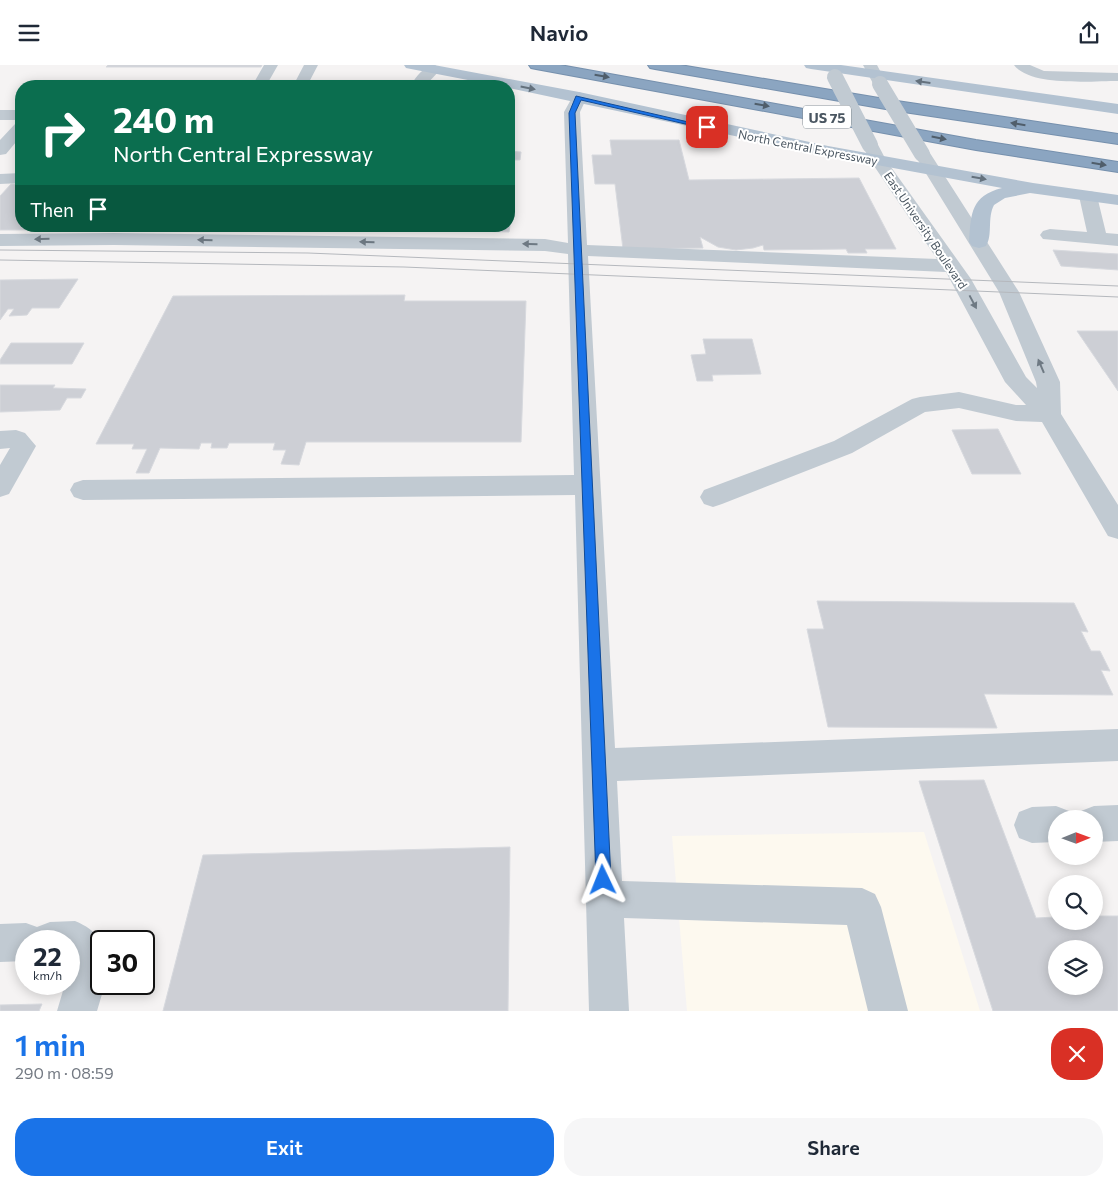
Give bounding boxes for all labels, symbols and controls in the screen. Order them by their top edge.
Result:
icon: menu [15,19,43,47]
text: Navio [530,19,588,46]
icon: share [1075,19,1103,47]
one-way arrow [594,73,610,81]
one-way arrow [915,78,931,86]
one-way arrow [520,84,536,92]
text: 240 m [113,97,214,140]
icon: right [30,100,95,165]
one-way arrow [754,101,770,109]
pin [686,106,728,148]
road number: US 75 [803,106,851,129]
icon: arrive [693,113,721,141]
one-way arrow [1009,120,1025,128]
street label: North Central Expressway [737,127,879,167]
one-way arrow [931,134,947,142]
text: North Central Expressway [113,140,373,167]
one-way arrow [1091,160,1107,168]
street label: East University Boulevard [882,169,971,291]
one-way arrow [971,175,987,183]
icon: arrive [84,195,112,223]
text: Then [30,198,74,221]
one-way arrow [34,236,50,244]
one-way arrow [196,236,212,244]
one-way arrow [359,238,375,246]
one-way arrow [521,240,537,248]
one-way arrow [969,295,978,309]
one-way arrow [1037,359,1045,373]
north arrow [1048,810,1102,865]
map controls [1048,810,1103,995]
position arrow [576,853,628,905]
button: search [1048,875,1103,930]
speed limit sign: 30 [90,930,155,995]
button: layers [1048,940,1103,995]
text: 22 [33,941,62,971]
text: km/h [33,968,62,982]
text: 1 min [15,1025,86,1062]
button: close [1051,1028,1103,1080]
text: 290 m · 08:59 [15,1063,114,1082]
button: Exit [15,1118,554,1176]
button: Share [564,1118,1103,1176]

